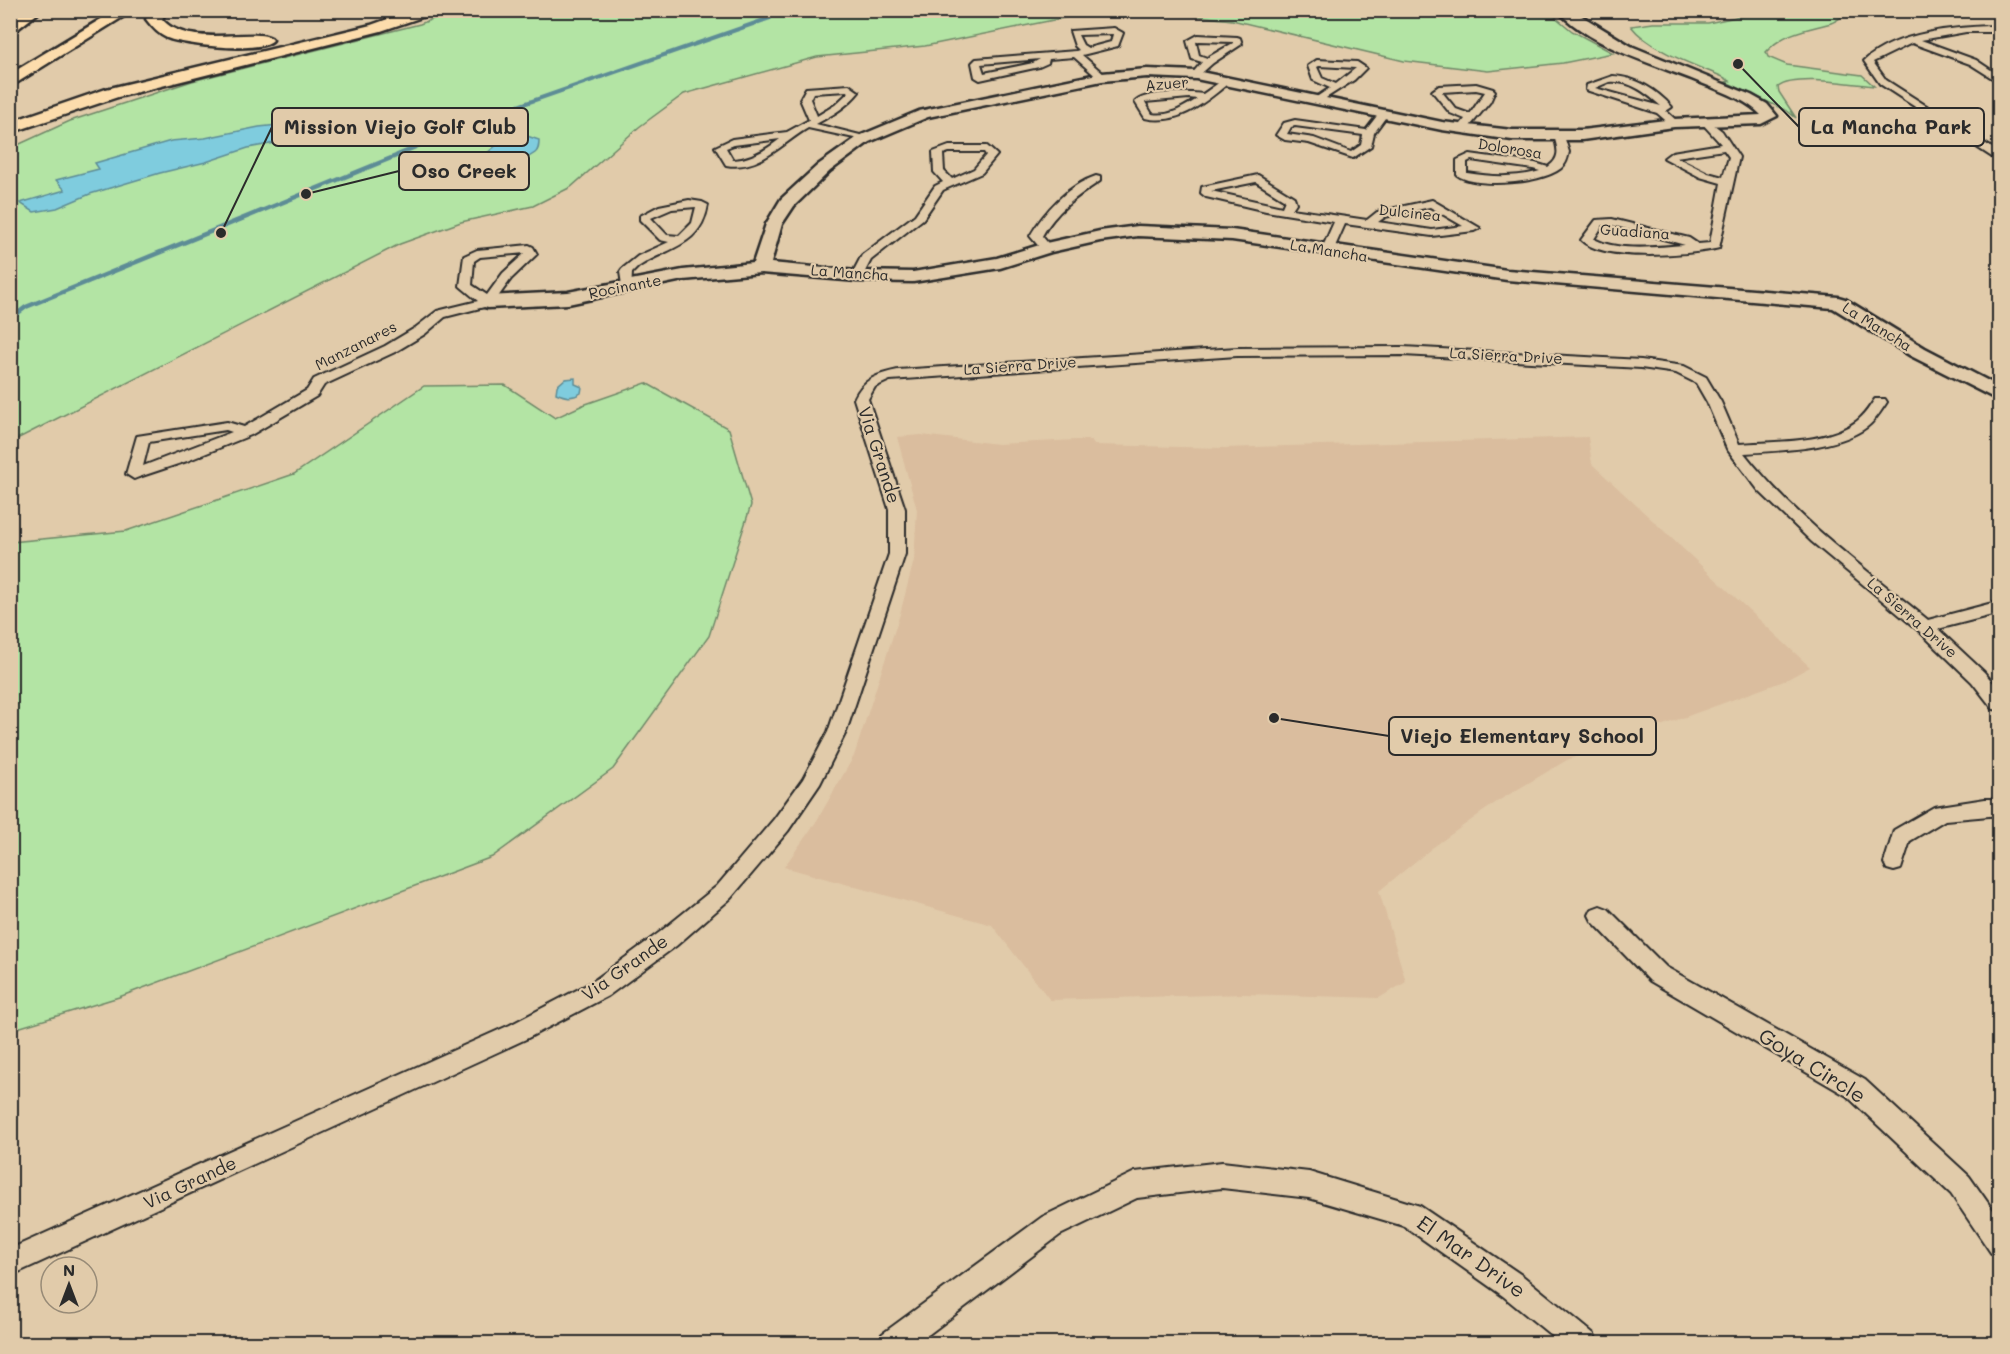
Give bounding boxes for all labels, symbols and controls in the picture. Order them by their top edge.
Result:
street label: Azuer [1144,71,1190,95]
callout: Mission Viejo Golf Club [272,108,528,146]
callout: La Mancha Park [1799,108,1984,146]
text: Mission Viejo Golf Club [284,113,516,139]
text: La Mancha Park [1810,113,1972,139]
street label: Dolorosa [1477,133,1544,163]
callout: Oso Creek [399,152,529,190]
text: Oso Creek [411,157,517,183]
street label: Dulcinea [1378,199,1442,225]
street label: Guadiana [1600,219,1671,243]
street label: La Mancha [1289,234,1369,266]
street label: La Mancha [810,259,890,285]
street label: Rocinante [587,269,663,303]
street label: La Mancha [1839,297,1916,355]
street label: Manzanares [311,316,400,374]
street label: La Sierra Drive [1449,342,1563,368]
street label: La Sierra Drive [963,351,1077,379]
street label: Via Grande [853,403,907,506]
street label: La Sierra Drive [1863,573,1962,662]
callout: Viejo Elementary School [1389,717,1656,755]
text: Viejo Elementary School [1400,722,1644,748]
street label: Via Grande [577,929,672,1006]
street label: Goya Circle [1754,1021,1871,1108]
street label: Via Grande [139,1150,240,1214]
street label: El Mar Drive [1412,1208,1531,1303]
north arrow [39,1255,99,1315]
text: N [63,1259,75,1280]

